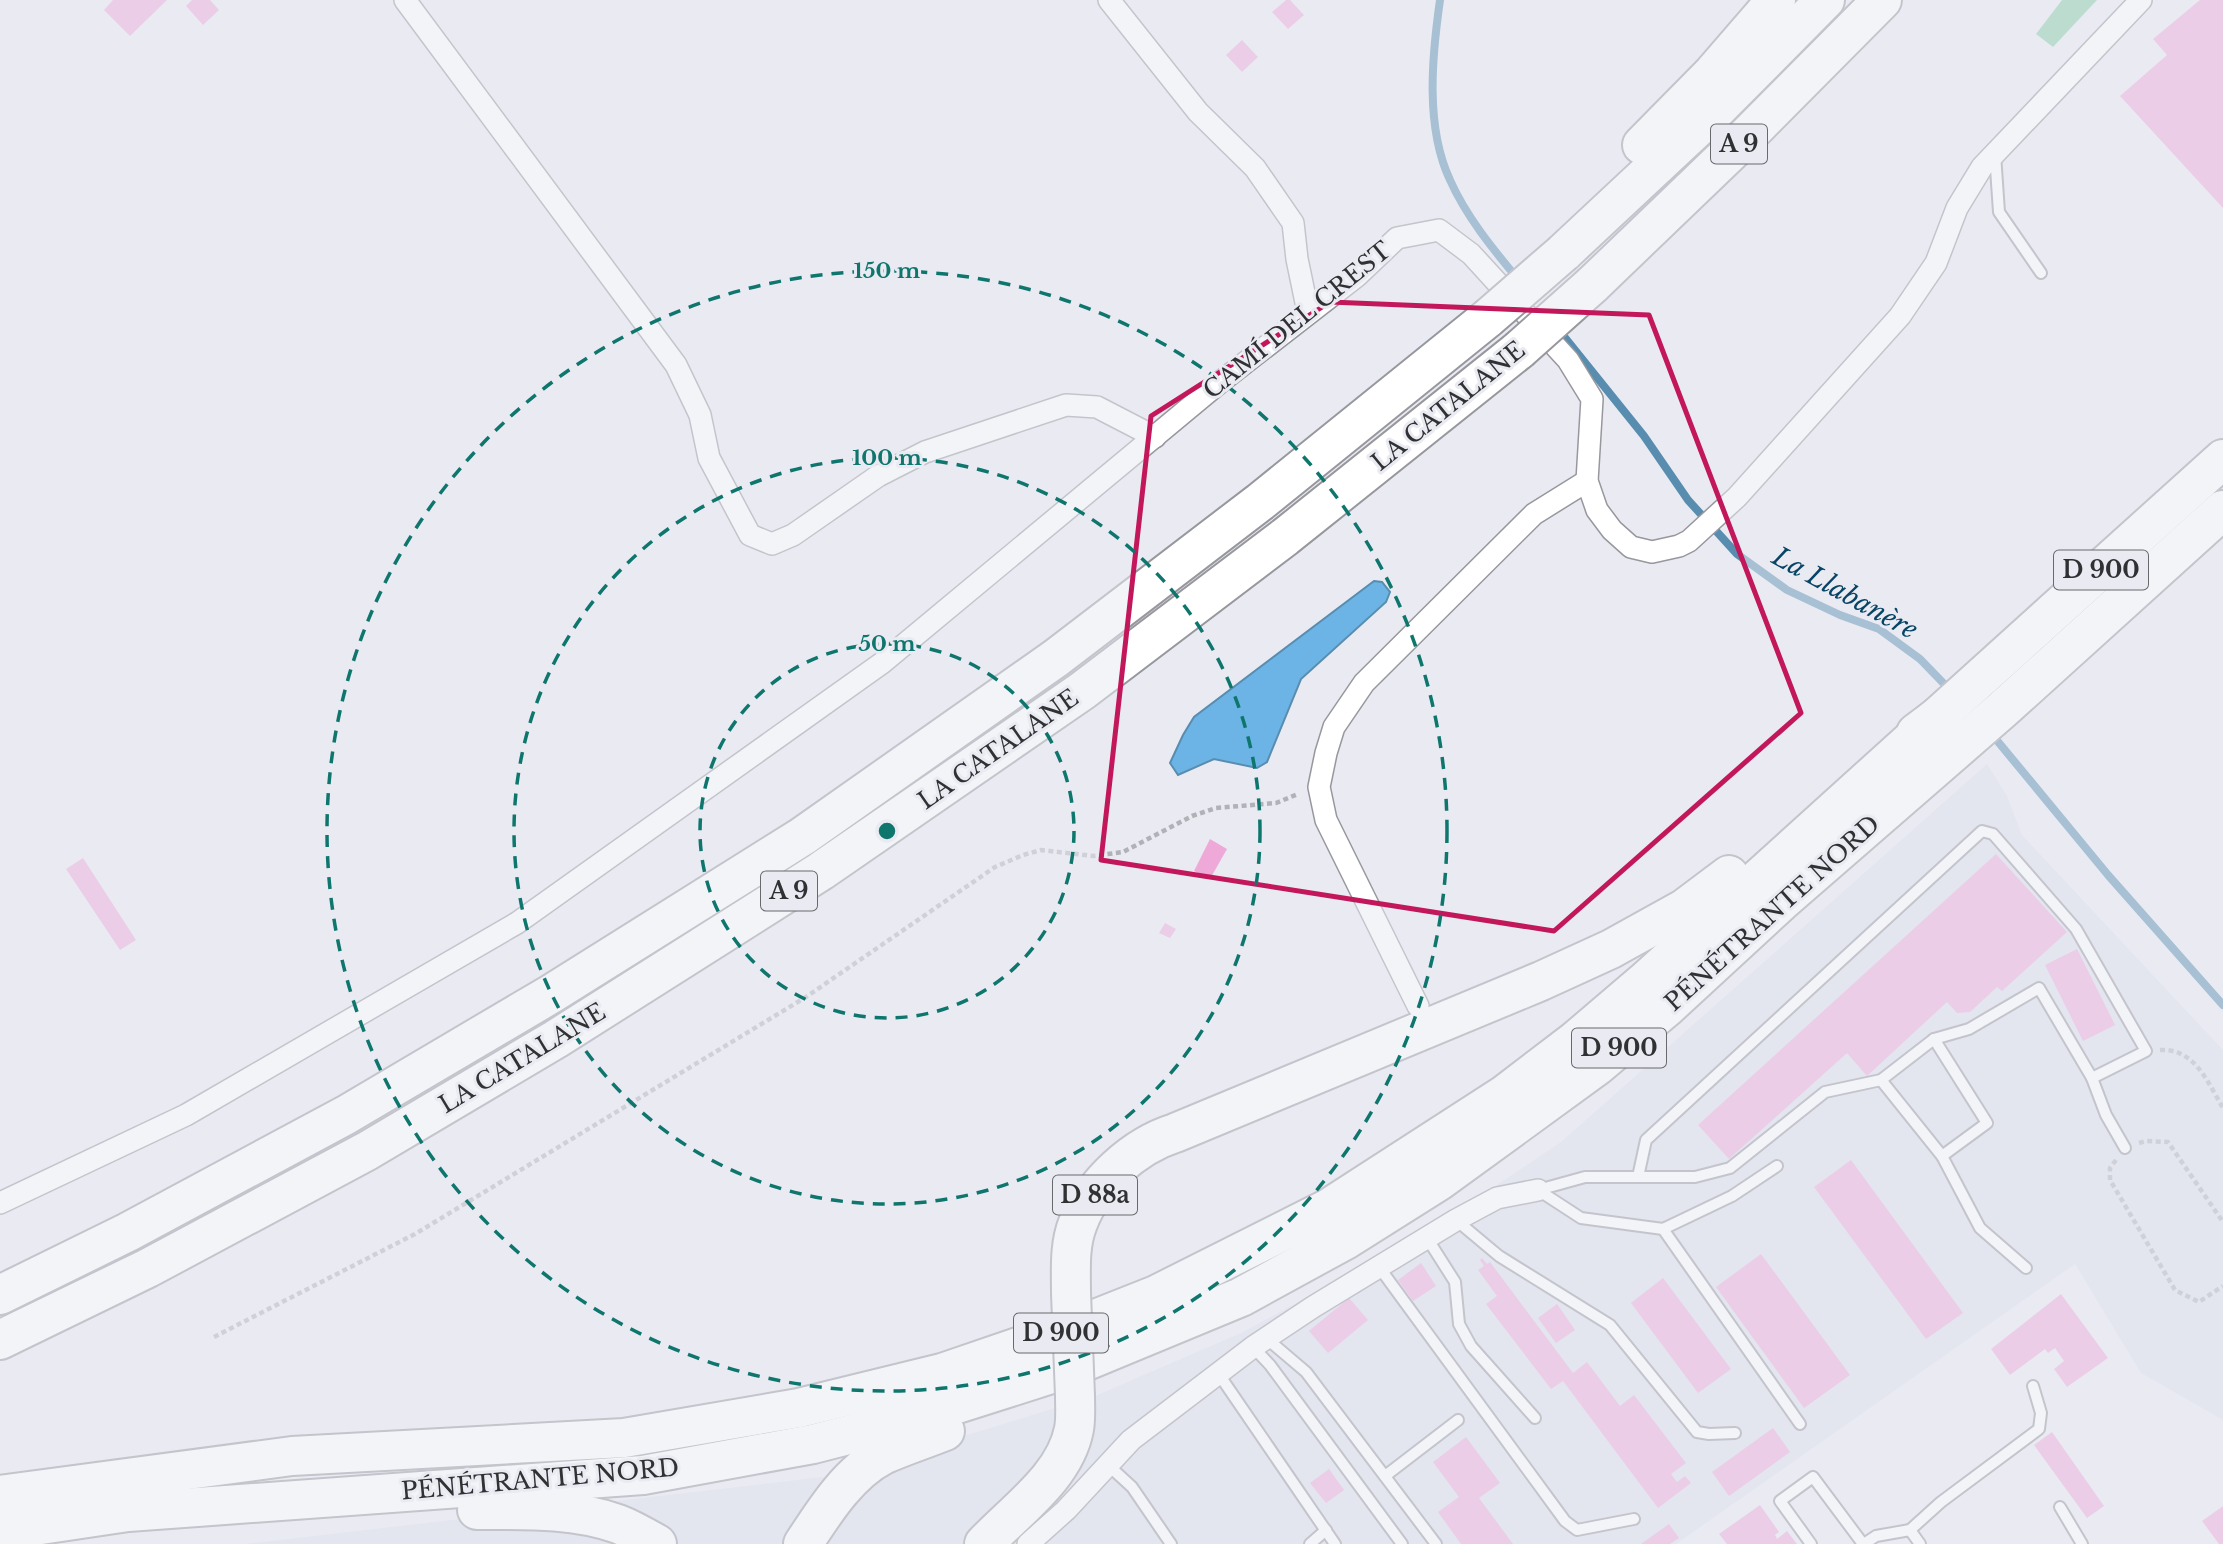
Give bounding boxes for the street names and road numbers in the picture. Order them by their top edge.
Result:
road number: A 9 [1711,125,1767,164]
street label: CAMÍ DEL CREST [1197,235,1397,405]
street label: LA CATALANE [1365,335,1531,477]
road number: D 900 [2054,550,2148,590]
street label: LA CATALANE [912,683,1084,815]
street label: PÉNÉTRANTE NORD [1659,809,1885,1017]
road number: A 9 [761,872,817,911]
street label: LA CATALANE [434,997,610,1119]
road number: D 900 [1572,1028,1666,1068]
road number: D 88a [1053,1176,1137,1214]
road number: D 900 [1014,1314,1108,1352]
street label: PÉNÉTRANTE NORD [400,1452,680,1506]

